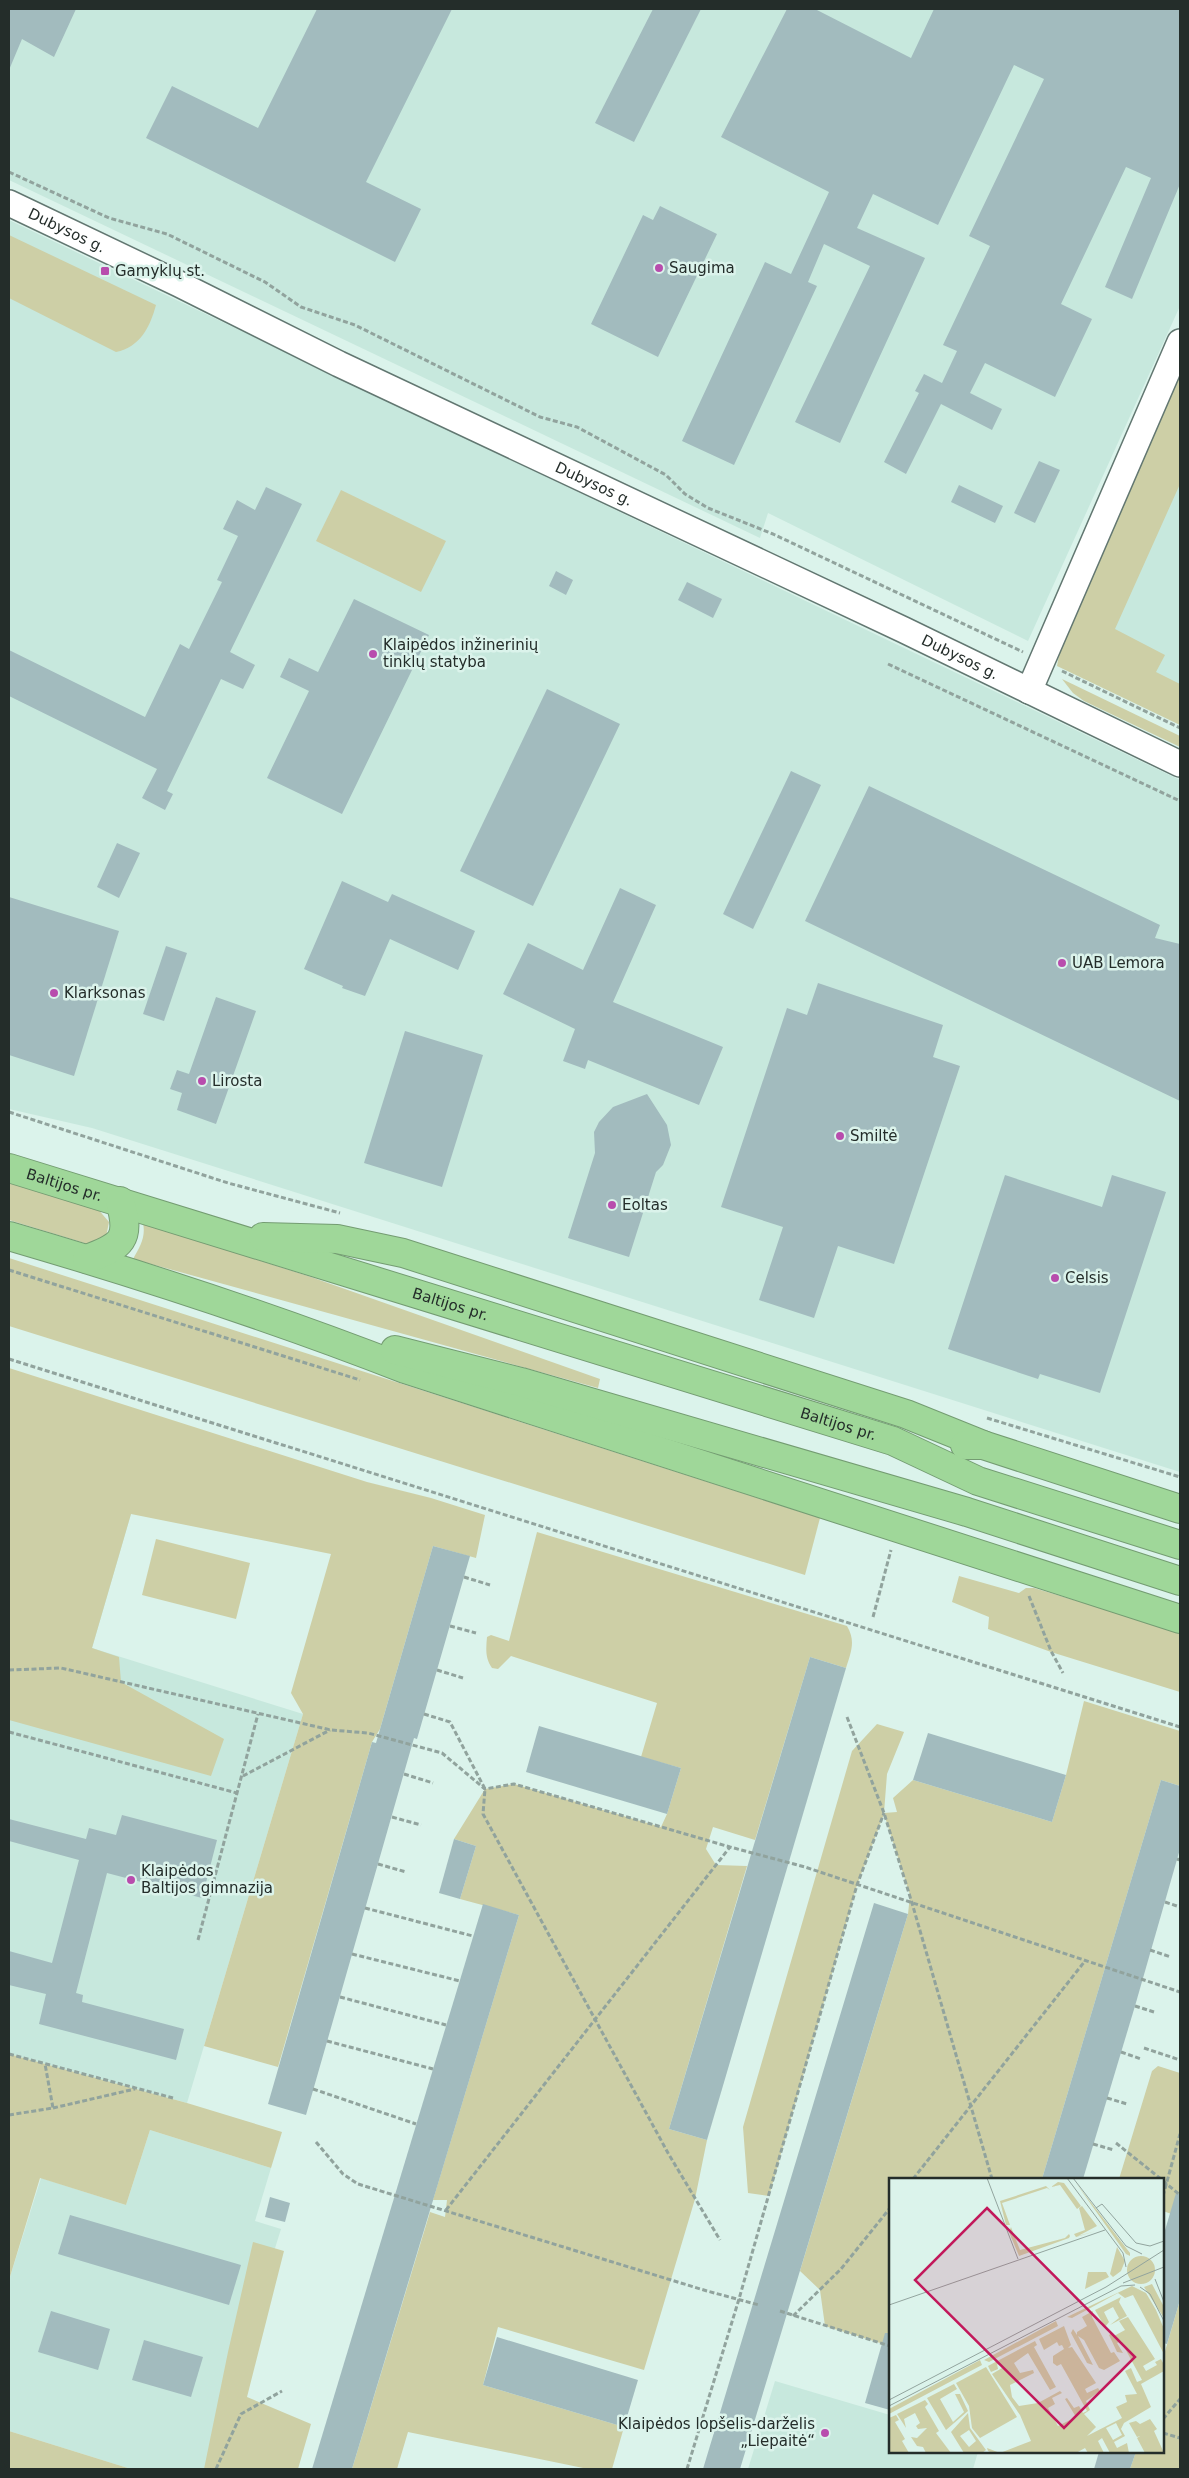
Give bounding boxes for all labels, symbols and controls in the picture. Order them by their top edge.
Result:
street label: Dubysos g. [25,204,108,257]
place label: Saugima [669,259,735,277]
place label: Gamyklų st. [115,262,205,280]
marker: Saugima [653,262,665,274]
marker: Gamyklų st. [99,265,111,277]
street label: Dubysos g. [552,458,636,510]
street label: Dubysos g. [919,631,1002,684]
place label: Klaipėdos inžinerinių tinklų statyba [383,636,539,671]
marker: Klaipėdos inžinerinių tinklų statyba [367,648,379,660]
place label: UAB Lemora [1072,954,1165,972]
marker: UAB Lemora [1056,957,1068,969]
place label: Klarksonas [64,984,146,1002]
marker: Klarksonas [48,987,60,999]
place label: Lirosta [212,1072,262,1090]
marker: Lirosta [196,1075,208,1087]
place label: Smiltė [850,1127,898,1145]
marker: Smiltė [834,1130,846,1142]
street label: Baltijos pr. [24,1165,105,1205]
place label: Eoltas [622,1196,668,1214]
marker: Eoltas [606,1199,618,1211]
place label: Celsis [1065,1269,1109,1287]
marker: Celsis [1049,1272,1061,1284]
street label: Baltijos pr. [410,1284,491,1325]
street label: Baltijos pr. [798,1404,879,1444]
place label: Klaipėdos Baltijos gimnazija [141,1862,273,1897]
marker: Klaipėdos Baltijos gimnazija [125,1874,137,1886]
inset map [889,2178,1164,2453]
place label: Klaipėdos lopšelis-darželis „Liepaitė“ [618,2415,815,2450]
marker: Klaipėdos lopšelis-darželis „Liepaitė“ [819,2427,831,2439]

